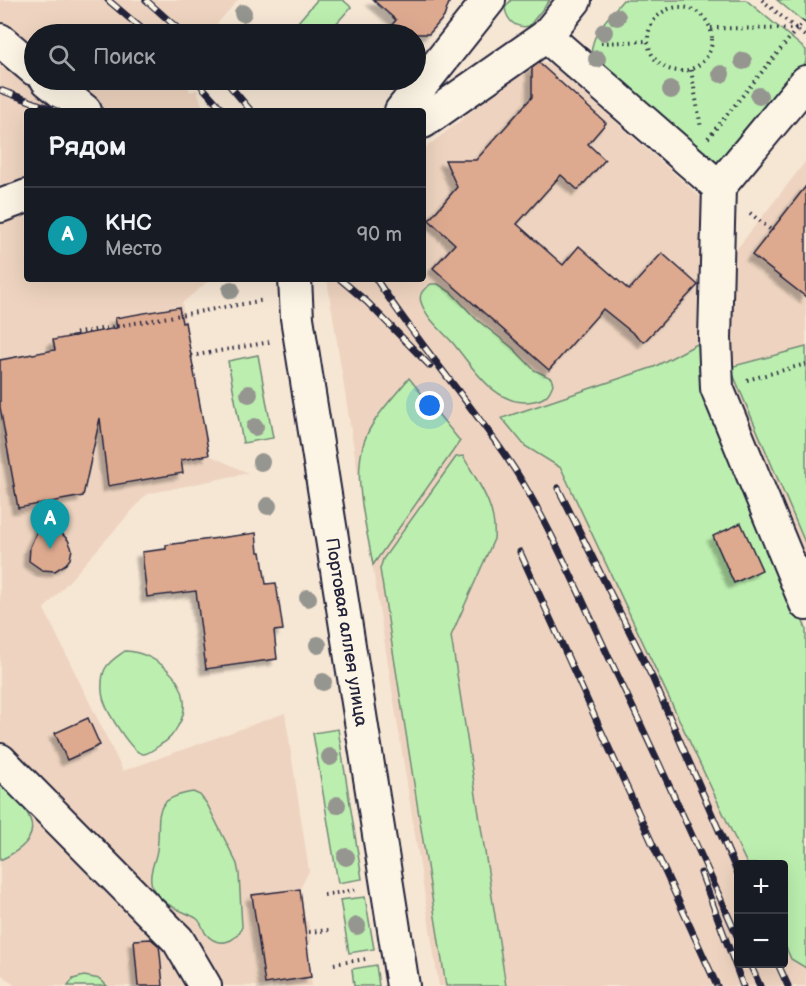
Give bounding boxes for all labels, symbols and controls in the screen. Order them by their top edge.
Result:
search box [24,24,426,90]
icon: search [45,41,78,74]
text: Поиск [93,44,156,71]
text: Рядом [48,132,126,163]
text: КНС [105,210,151,237]
text: A [61,223,74,247]
text: 90 m [357,223,402,247]
text: Место [105,237,162,261]
your location [415,391,444,420]
pin: A [31,500,70,549]
street label: Портовая аллея улица [321,536,372,728]
map controls [734,860,788,968]
button: + [734,860,788,914]
button: − [734,914,788,968]

